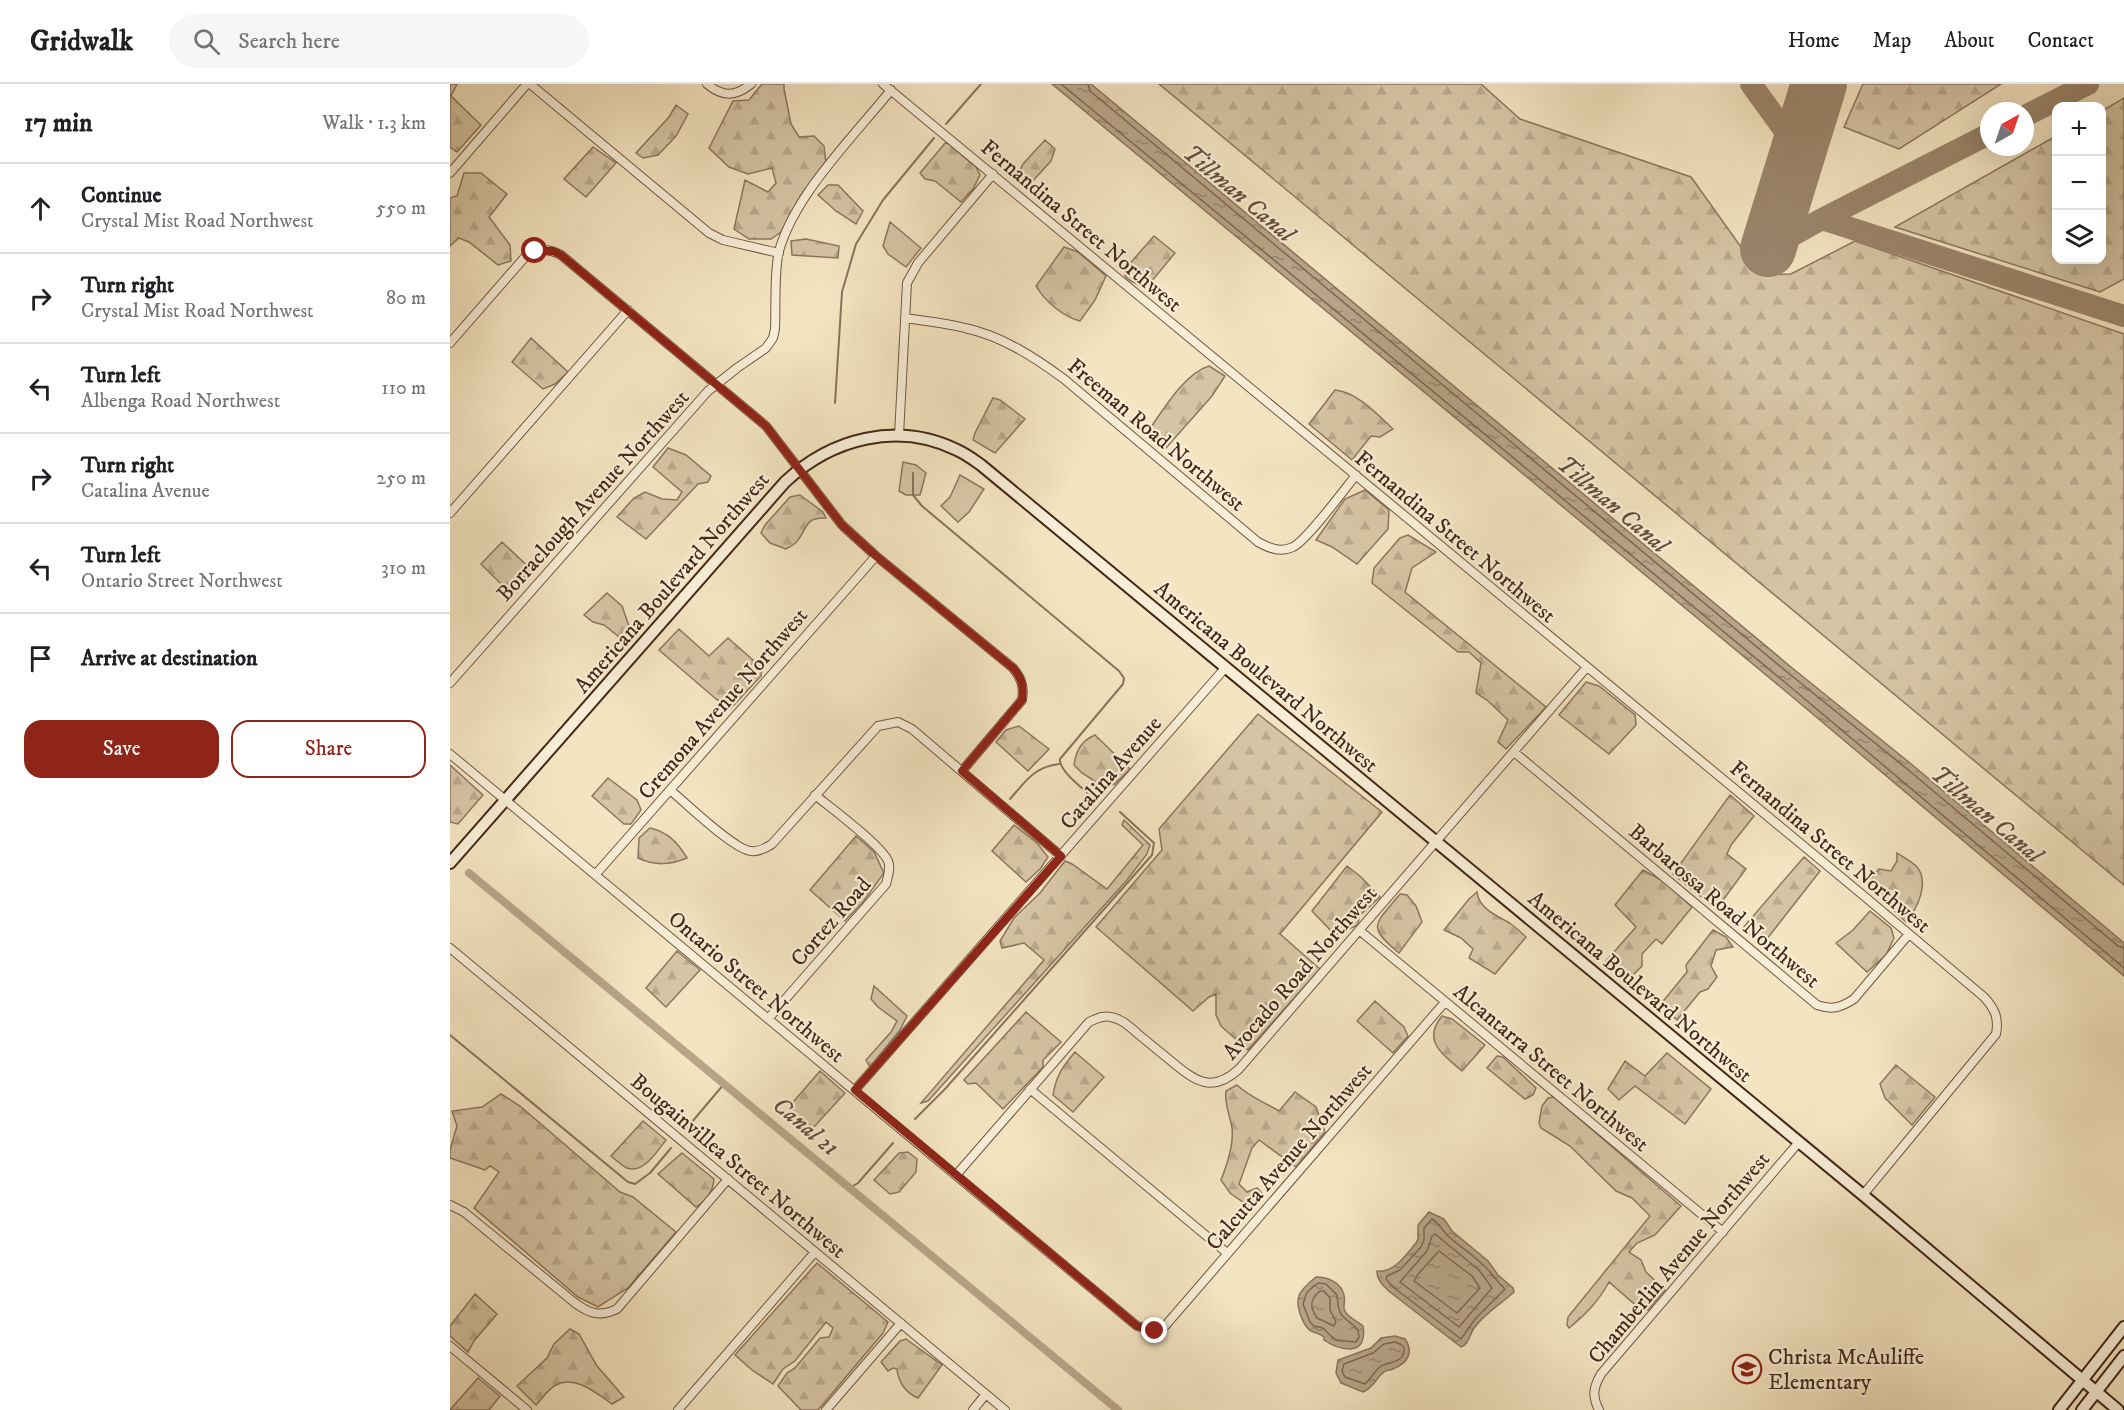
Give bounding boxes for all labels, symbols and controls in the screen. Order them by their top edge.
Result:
search box [169,14,589,68]
text: Gridwalk [30,24,133,59]
icon: search [190,25,223,58]
text: Search here [238,28,340,55]
text: Home [1788,28,1840,54]
text: Map [1873,28,1911,54]
text: About [1944,28,1995,54]
text: Contact [2028,28,2094,54]
north arrow [1980,102,2034,156]
map controls [2052,102,2106,264]
button: + [2052,102,2106,156]
text: 17 min [24,107,93,140]
text: Walk · 1.3 km [322,111,426,136]
street label: Fernandina Street Northwest [975,134,1187,318]
water label: Tillman Canal [1177,138,1302,251]
button: − [2052,156,2106,210]
text: Continue [81,182,162,209]
icon: ahead [24,192,57,225]
text: 550 m [376,196,426,221]
text: Crystal Mist Road Northwest [81,209,314,234]
button: layers [2052,210,2106,264]
route start [521,237,547,263]
text: Turn right [81,272,174,299]
icon: right [24,282,57,315]
text: 80 m [386,286,426,311]
text: Crystal Mist Road Northwest [81,299,314,324]
street label: Freeman Road Northwest [1062,353,1250,517]
text: Turn left [81,362,161,389]
icon: left [24,372,57,405]
text: 110 m [381,376,426,401]
street label: Borraclough Avenue Northwest [491,385,695,607]
text: Albenga Road Northwest [81,389,280,414]
street label: Fernandina Street Northwest [1349,445,1561,629]
water label: Tillman Canal [1551,449,1676,562]
text: Turn right [81,452,174,479]
icon: right [24,462,57,495]
text: 250 m [376,466,426,491]
street label: Americana Boulevard Northwest [569,467,775,699]
text: Catalina Avenue [81,479,210,504]
text: Turn left [81,542,161,569]
icon: left [24,552,57,585]
text: 310 m [381,556,426,581]
text: Ontario Street Northwest [81,569,283,594]
street label: Americana Boulevard Northwest [1149,576,1383,779]
street label: Cremona Avenue Northwest [633,603,814,805]
icon: arrive [24,642,57,675]
text: Arrive at destination [81,645,258,672]
street label: Catalina Avenue [1054,711,1168,835]
button: Save [24,720,219,778]
button: Share [231,720,426,778]
street label: Fernandina Street Northwest [1724,755,1936,939]
water label: Tillman Canal [1925,759,2050,872]
street label: Barbarossa Road Northwest [1623,818,1825,994]
street label: Cortez Road [785,872,877,972]
street label: Avocado Road Northwest [1217,880,1383,1066]
street label: Americana Boulevard Northwest [1523,886,1757,1089]
street label: Ontario Street Northwest [662,906,850,1069]
street label: Alcantarra Street Northwest [1448,979,1654,1158]
street label: Calcutta Avenue Northwest [1200,1058,1378,1256]
street label: Bougainvillea Street Northwest [625,1068,851,1264]
water label: Canal 21 [766,1091,845,1163]
street label: Chamberlin Avenue Northwest [1583,1146,1776,1369]
route end [1141,1317,1167,1343]
place label: Christa McAuliffe Elementary [1768,1344,1924,1396]
school or university icon: Christa McAuliffe Elementary [1731,1353,1763,1385]

